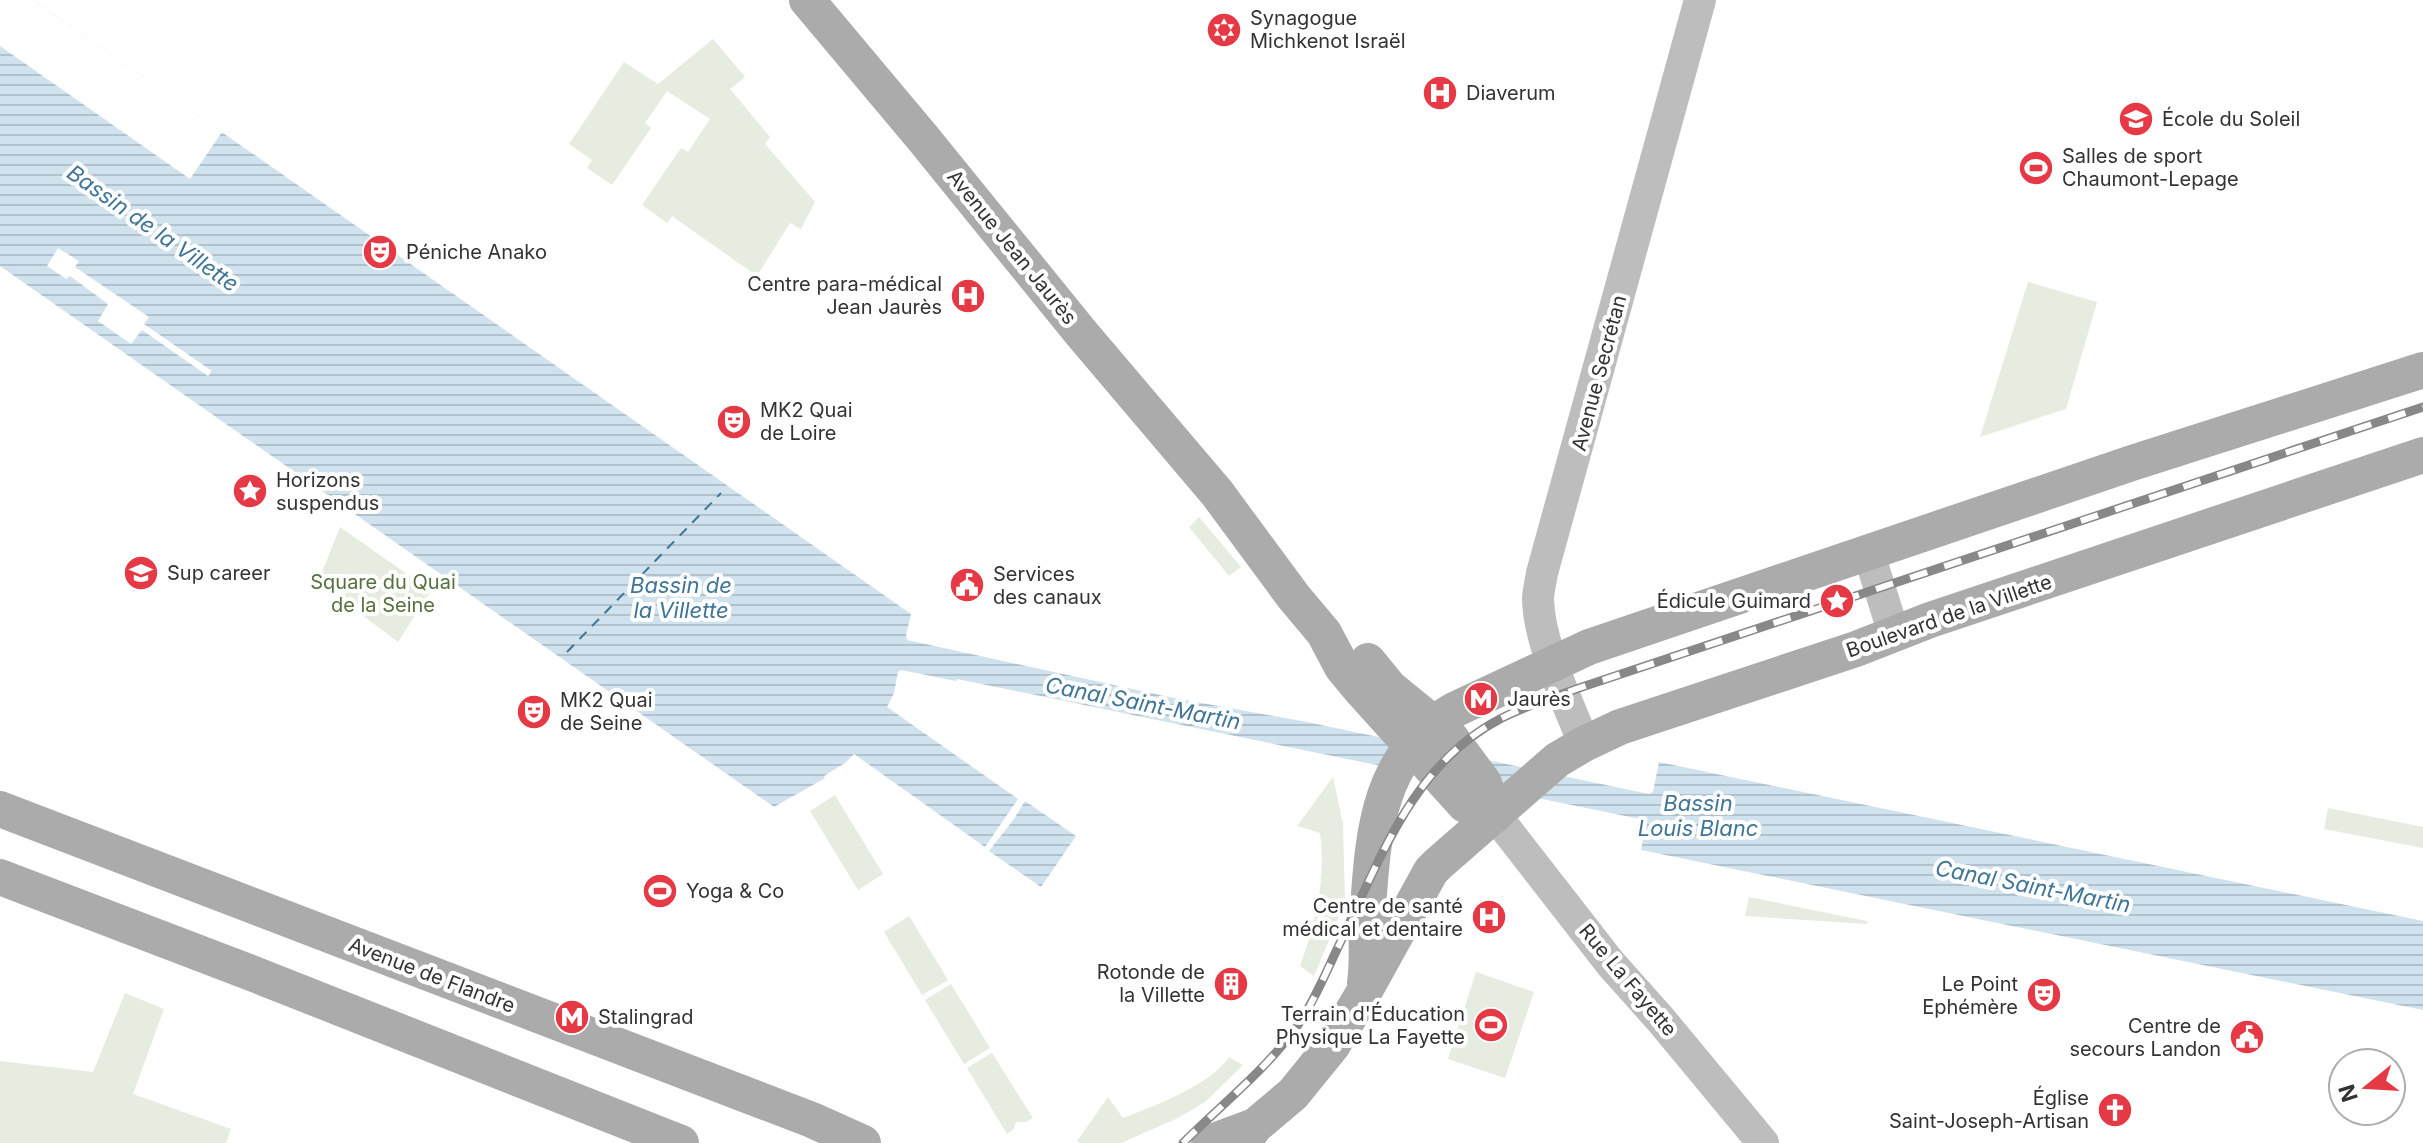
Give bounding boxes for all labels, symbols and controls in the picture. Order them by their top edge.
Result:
place label: Synagogue Michkenot Israël [1250,6,1406,53]
synagogue icon: Synagogue Michkenot Israël [1205,11,1243,49]
hospital icon: Diaverum [1421,74,1459,112]
place label: Diaverum [1466,81,1556,105]
school or university icon: École du Soleil [2117,100,2155,138]
place label: École du Soleil [2162,106,2300,131]
place label: Salles de sport Chaumont-Lepage [2062,144,2239,191]
sports icon: Salles de sport Chaumont-Lepage [2017,149,2055,187]
water label: Bassin de la Villette [62,159,244,297]
street label: Avenue Jean Jaurès [942,165,1082,329]
theatre icon: Péniche Anako [361,233,399,271]
place label: Péniche Anako [406,240,547,264]
place label: Centre para-médical Jean Jaurès [747,272,942,319]
hospital icon: Centre para-médical Jean Jaurès [949,277,987,315]
street label: Avenue Secrétan [1567,292,1631,454]
place label: MK2 Quai de Loire [760,398,853,445]
theatre icon: MK2 Quai de Loire [715,403,753,441]
place label: Horizons suspendus [276,468,379,515]
place icon: Horizons suspendus [231,472,269,510]
school or university icon: Sup career [122,554,160,592]
place label: Sup career [167,561,271,585]
place label: Services des canaux [993,562,1102,609]
public building icon: Services des canaux [948,566,986,604]
park label: Square du Quai de la Seine [310,570,456,617]
street label: Boulevard de la Villette [1843,570,2055,662]
water label: Bassin de la Villette [630,572,732,623]
place icon: Édicule Guimard [1818,582,1856,620]
place label: Édicule Guimard [1657,588,1811,613]
water label: Canal Saint-Martin [1043,671,1243,735]
metro station icon: Jaurès [1462,680,1500,718]
place label: Jaurès [1507,687,1571,711]
place label: MK2 Quai de Seine [560,688,653,735]
theatre icon: MK2 Quai de Seine [515,693,553,731]
water label: Bassin Louis Blanc [1638,790,1758,841]
water label: Canal Saint-Martin [1933,854,2133,918]
sports icon: Yoga & Co [641,872,679,910]
place label: Yoga & Co [686,879,784,903]
place label: Centre de santé médical et dentaire [1282,894,1463,941]
hospital icon: Centre de santé médical et dentaire [1470,898,1508,936]
street label: Rue La Fayette [1574,919,1682,1041]
street label: Avenue de Flandre [345,932,519,1018]
place label: Rotonde de la Villette [1097,960,1205,1007]
building icon: Rotonde de la Villette [1212,965,1250,1003]
place label: Le Point Ephémère [1922,972,2018,1019]
theatre icon: Le Point Ephémère [2025,976,2063,1014]
metro station icon: Stalingrad [553,998,591,1036]
place label: Terrain d'Éducation Physique La Fayette [1276,1001,1465,1049]
place label: Stalingrad [598,1005,693,1029]
sports icon: Terrain d'Éducation Physique La Fayette [1472,1006,1510,1044]
place label: Centre de secours Landon [2069,1014,2221,1061]
public building icon: Centre de secours Landon [2228,1018,2266,1056]
north arrow [2327,1047,2407,1127]
text: N [2333,1081,2363,1105]
place label: Église Saint-Joseph-Artisan [1889,1085,2089,1133]
church icon: Église Saint-Joseph-Artisan [2096,1091,2134,1129]

